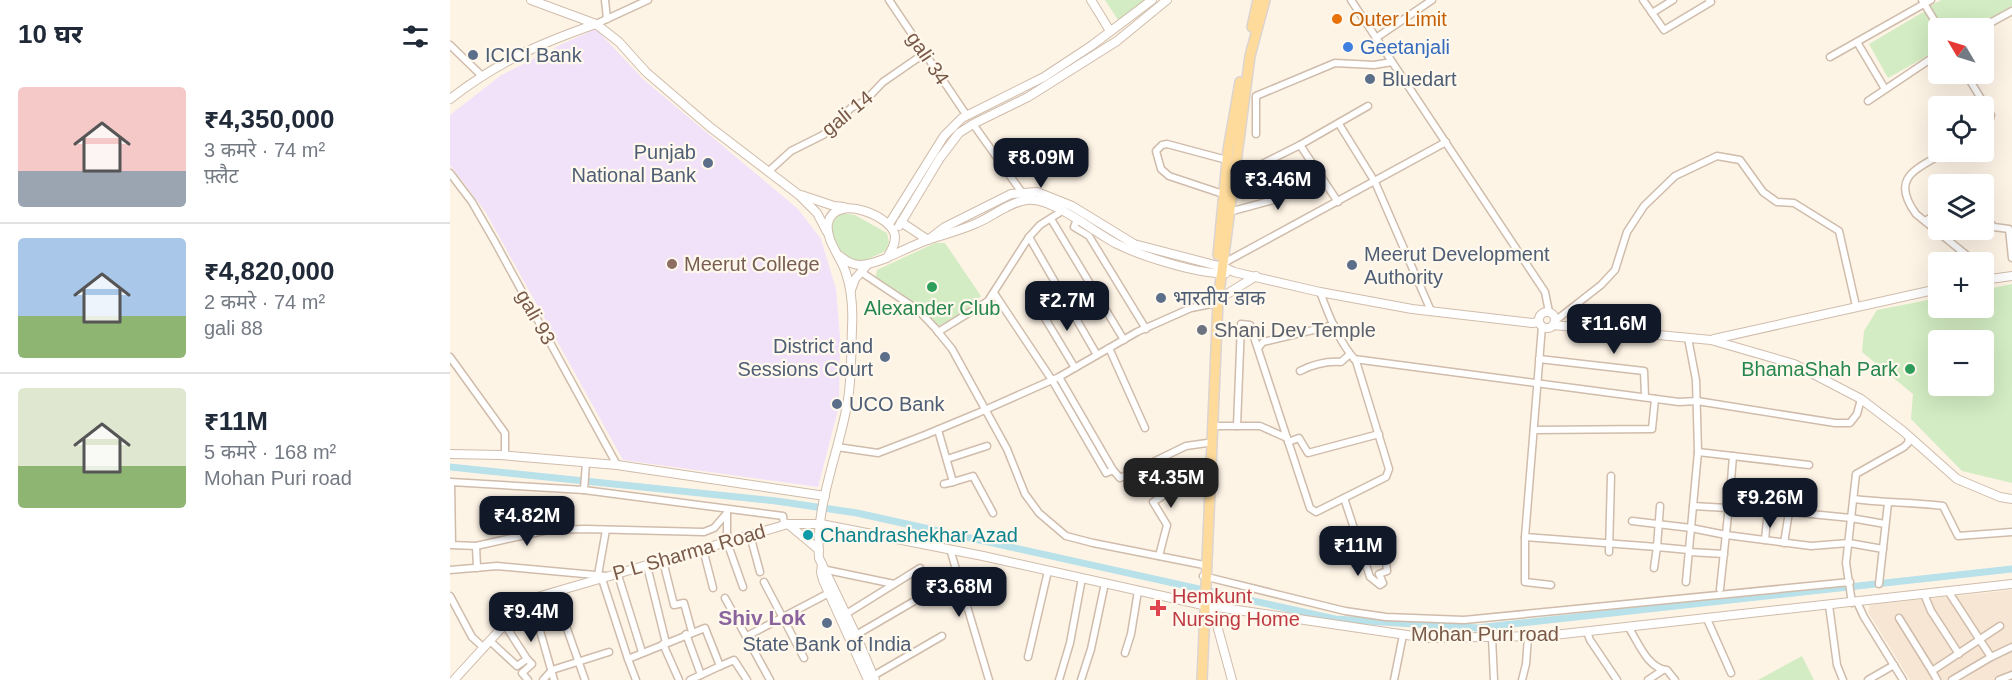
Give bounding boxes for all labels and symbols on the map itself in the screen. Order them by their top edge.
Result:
place label: Outer Limit [1349,8,1447,30]
marker: Outer Limit [1330,12,1344,26]
north arrow [1928,18,1994,84]
street label: gali 34 [902,27,954,89]
place label: Geetanjali [1360,36,1450,58]
marker: Geetanjali [1341,40,1355,54]
place label: ICICI Bank [485,44,583,66]
marker: ICICI Bank [466,48,480,62]
place label: Bluedart [1382,68,1457,90]
marker: Bluedart [1363,72,1377,86]
street label: gali 14 [817,86,877,140]
pin: ₹8.09M [992,138,1090,189]
place label: Punjab National Bank [571,141,697,186]
marker: Punjab National Bank [701,156,715,170]
pin: ₹3.46M [1229,160,1327,211]
place label: Meerut Development Authority [1364,243,1550,288]
place label: Meerut College [684,253,820,275]
marker: Meerut College [665,257,679,271]
marker: Meerut Development Authority [1345,258,1359,272]
marker: Alexander Club [925,280,939,294]
pin: ₹2.7M [1025,281,1109,332]
street label: gali 93 [512,286,560,348]
place label: भारतीय डाक [1173,286,1266,309]
marker: भारतीय डाक [1154,291,1168,305]
place label: Alexander Club [864,297,1000,319]
pin: ₹11.6M [1565,304,1663,355]
place label: Shani Dev Temple [1214,319,1376,341]
marker: Shani Dev Temple [1195,323,1209,337]
place label: District and Sessions Court [737,335,873,380]
marker: District and Sessions Court [878,350,892,364]
place label: BhamaShah Park [1741,358,1899,380]
marker: BhamaShah Park [1903,362,1917,376]
place label: UCO Bank [849,393,946,415]
marker: UCO Bank [830,397,844,411]
pin: ₹4.35M [1122,458,1220,509]
pin: ₹9.26M [1721,478,1819,529]
pin: ₹4.82M [478,496,576,547]
street label: P L Sharma Road [610,520,768,584]
place label: Chandrashekhar Azad [820,524,1018,546]
pin: ₹11M [1322,526,1394,577]
marker: Chandrashekhar Azad [801,528,815,542]
pin: ₹3.68M [910,567,1008,618]
place label: Hemkunt Nursing Home [1172,585,1300,630]
pin: ₹9.4M [489,592,573,643]
marker: Hemkunt Nursing Home [1149,599,1167,617]
district label: Shiv Lok [718,606,806,629]
marker: State Bank of India [820,616,834,630]
street label: Mohan Puri road [1411,623,1559,645]
place label: State Bank of India [742,633,912,655]

